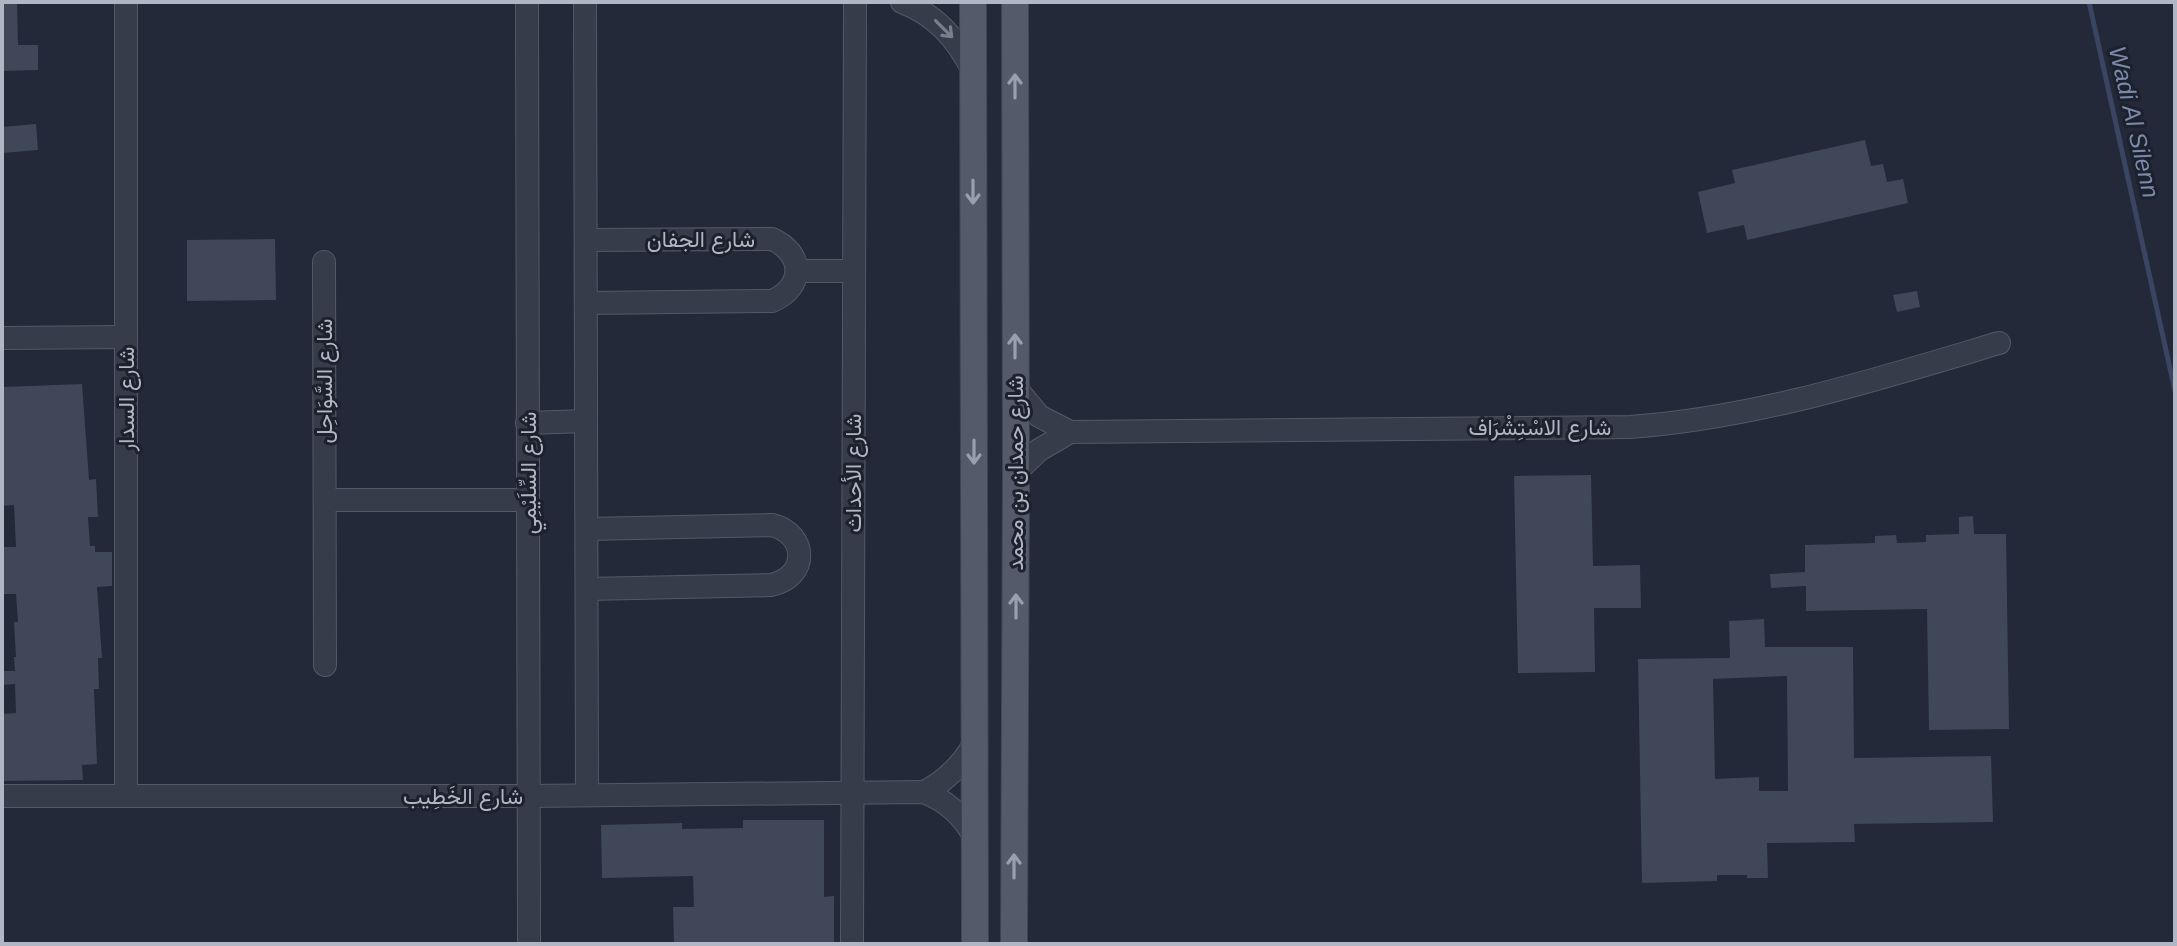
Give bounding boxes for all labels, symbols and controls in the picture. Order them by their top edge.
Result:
one-way arrow [934,20,954,39]
water label: Wadi Al Silenn [2104,43,2165,200]
one-way arrow [1007,73,1023,100]
one-way arrow [965,178,981,205]
street label: شارع الجفان [647,227,755,254]
street label: شارع السَّوَاحِل [312,319,339,443]
one-way arrow [1007,333,1023,360]
street label: شارع السدار [114,347,141,452]
street label: شارع حمدان بن محمد [1003,375,1030,571]
street label: شارع السِّلَيْمِي [516,412,547,534]
street label: شارع الأحداث [841,414,868,532]
street label: شارع الاسْتِشْرَاف [1469,415,1611,442]
one-way arrow [966,438,982,465]
one-way arrow [1008,593,1023,620]
street label: شارع الخَطِيب [403,784,523,811]
one-way arrow [1006,853,1022,880]

